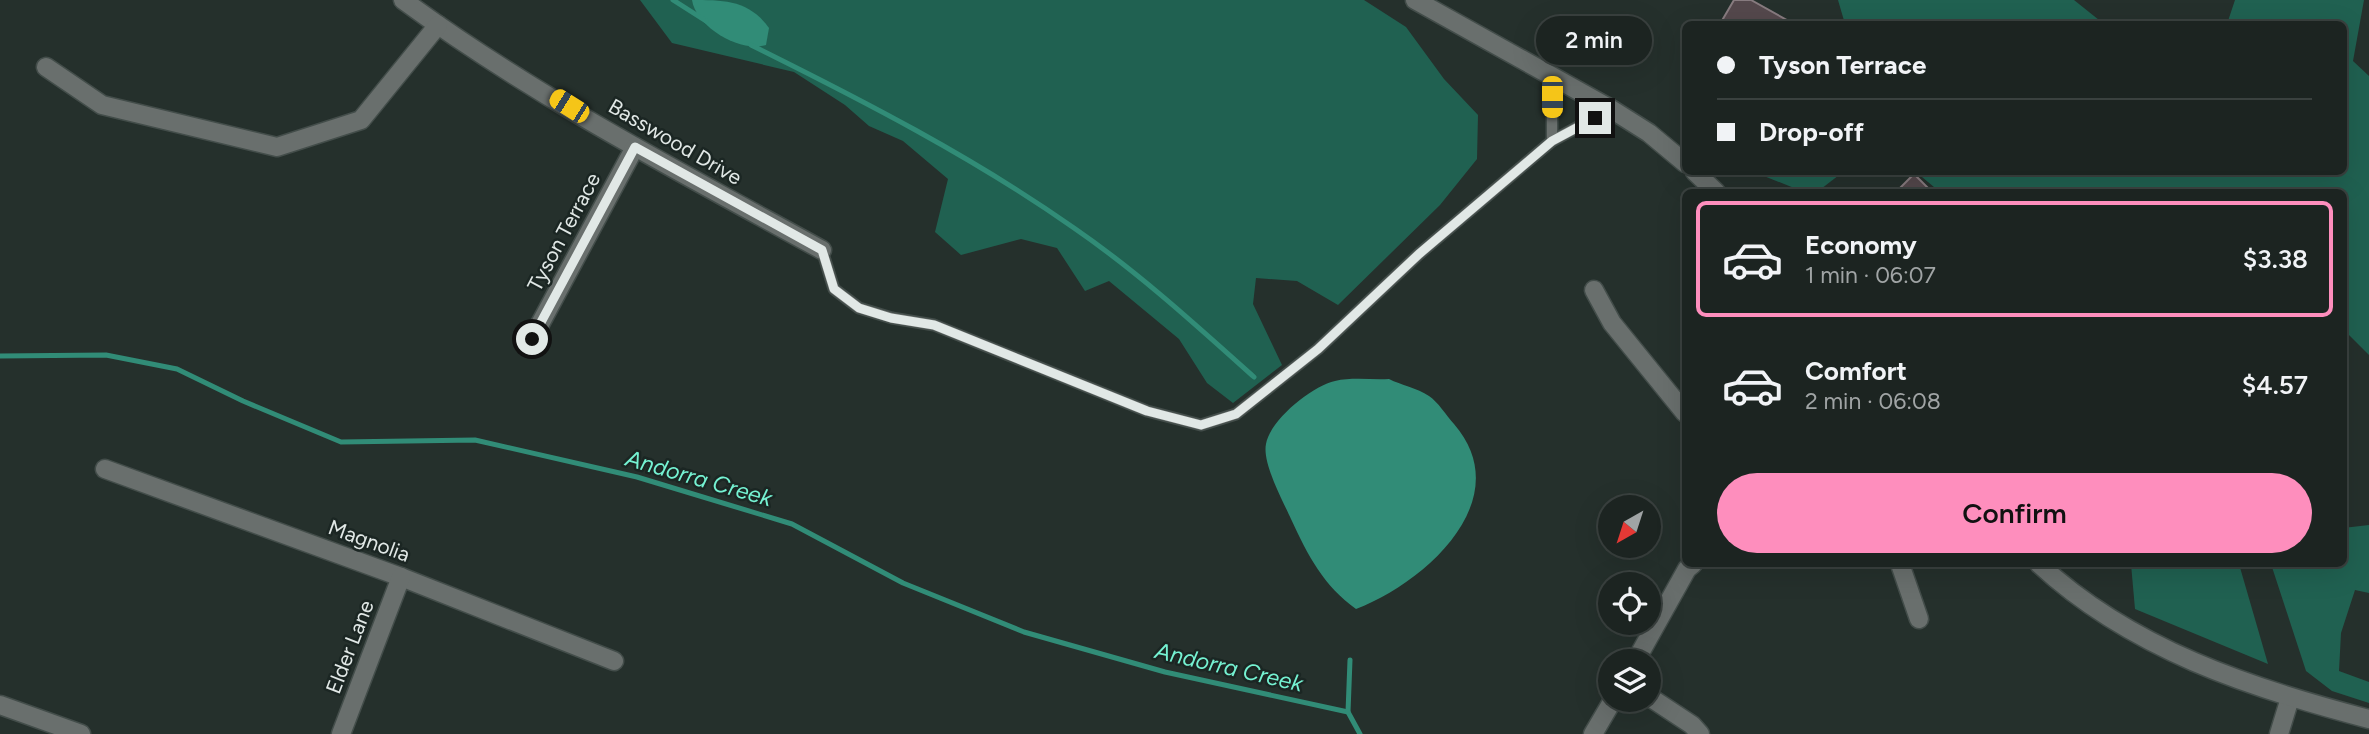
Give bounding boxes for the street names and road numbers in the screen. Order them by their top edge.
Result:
street label: Basswood Drive [604,93,746,190]
street label: Tyson Terrace [522,168,605,295]
street label: Magnolia [325,514,413,567]
street label: Elder Lane [320,597,379,697]

